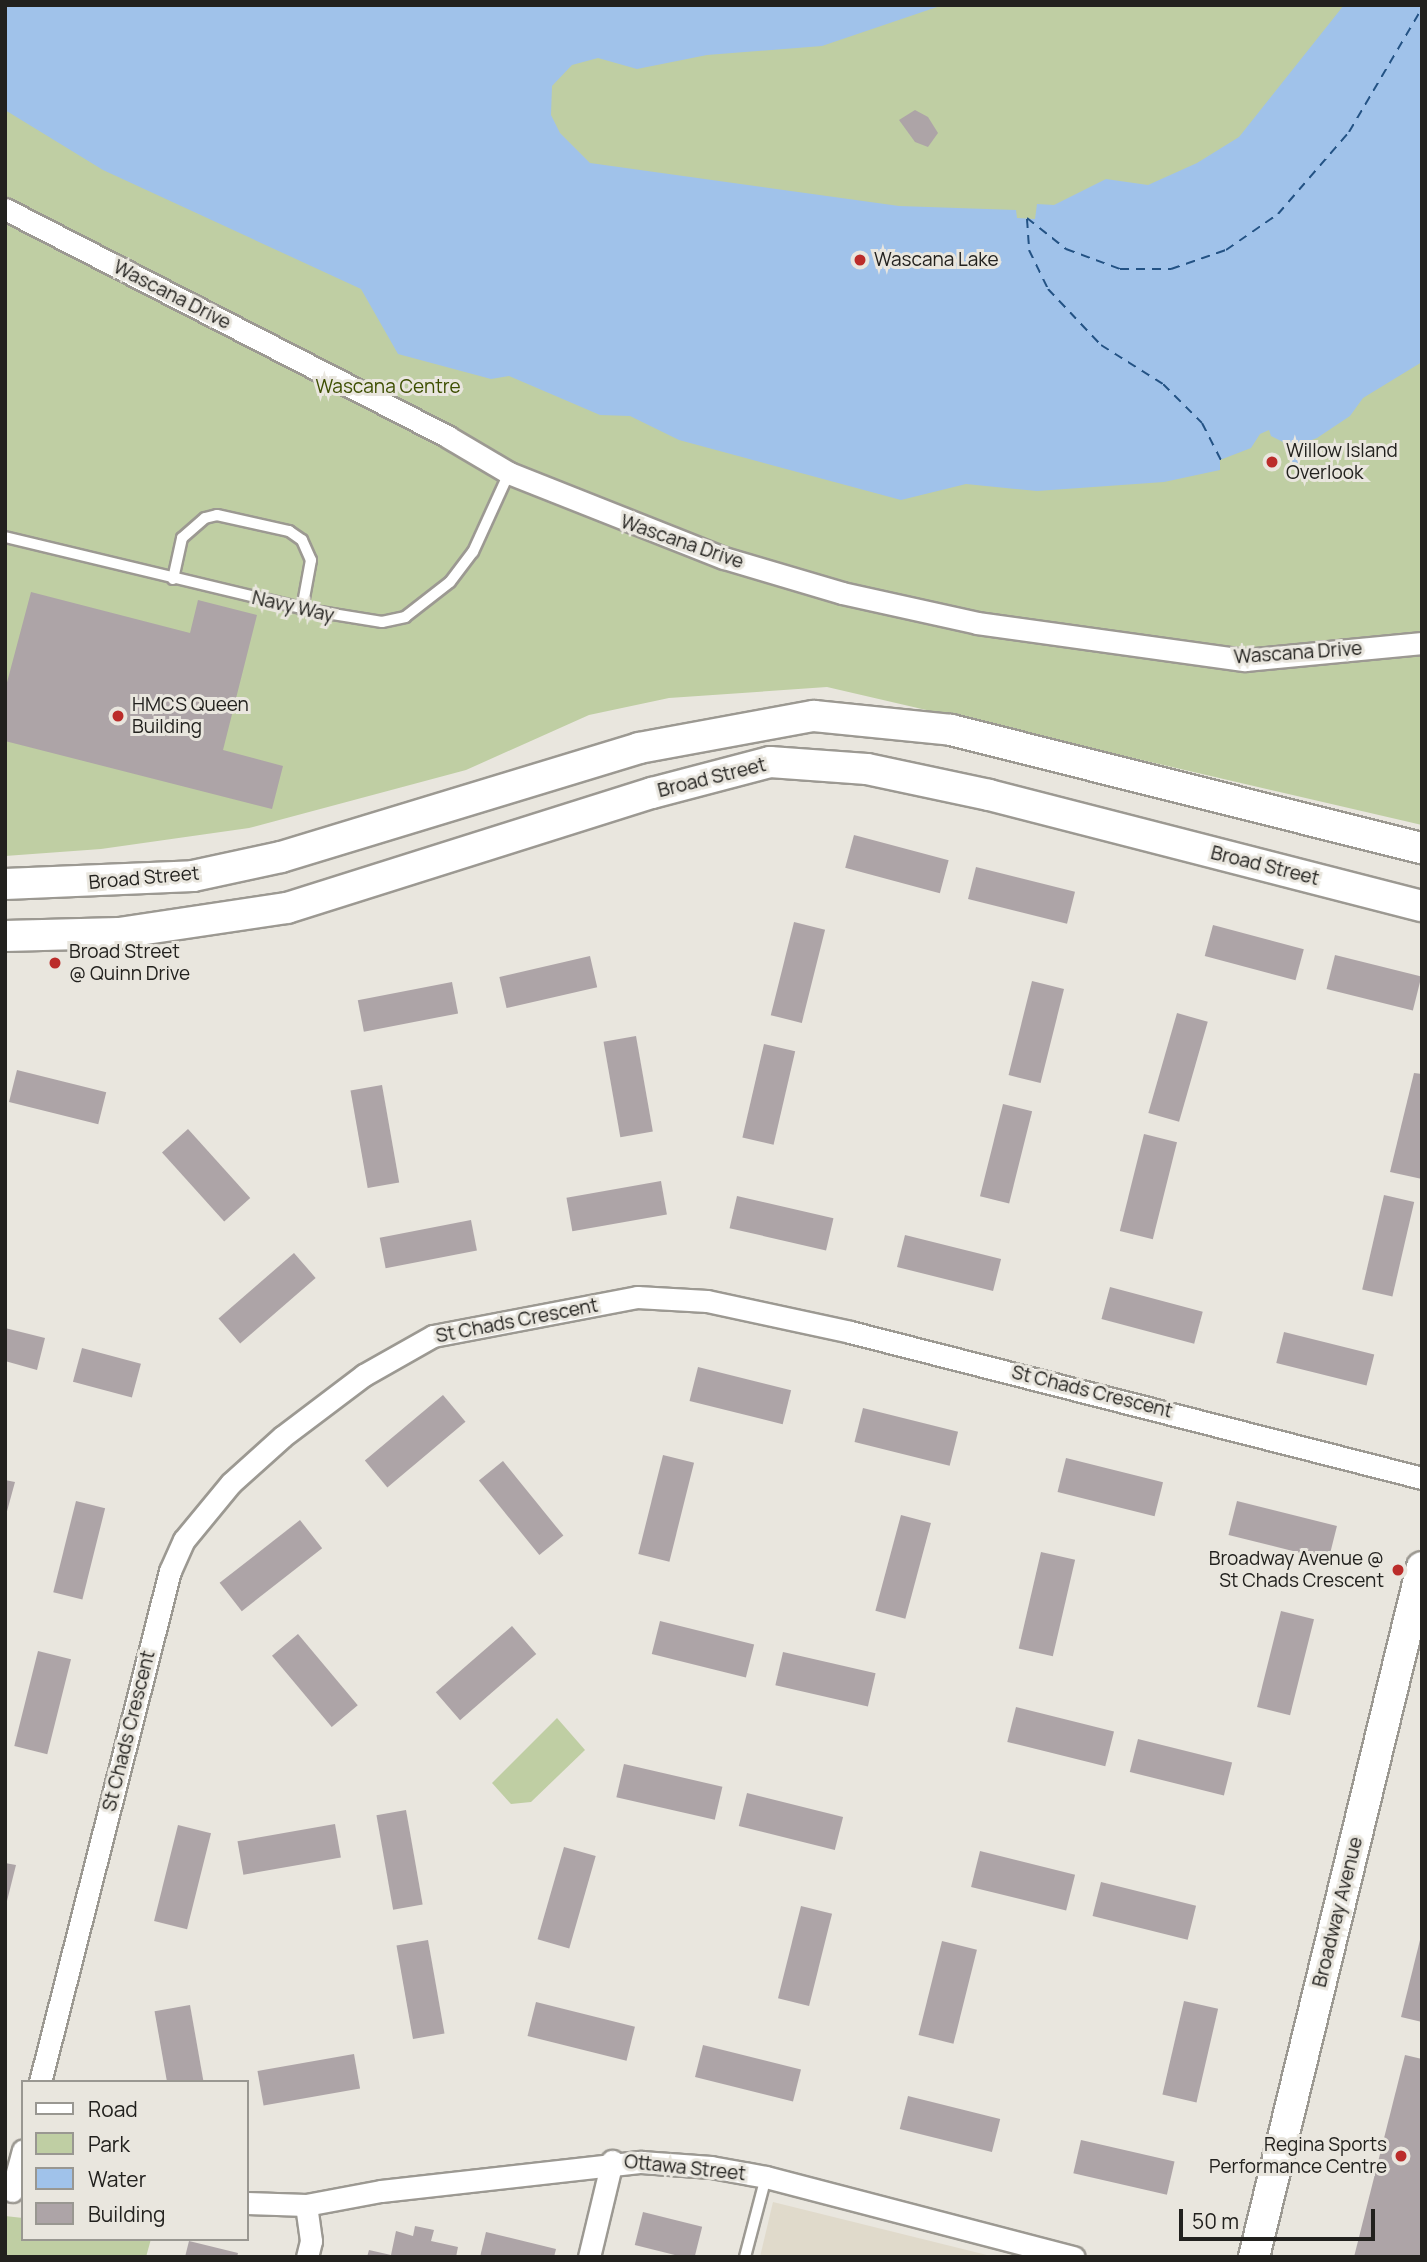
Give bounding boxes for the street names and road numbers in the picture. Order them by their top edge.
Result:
street label: Wascana Drive [110,256,234,334]
street label: Wascana Drive [618,510,746,574]
street label: Navy Way [250,587,336,627]
street label: Wascana Drive [1233,637,1363,669]
street label: Broad Street [655,754,769,802]
street label: Broad Street [1208,842,1322,890]
street label: Broad Street [88,862,200,894]
street label: St Chads Crescent [434,1294,600,1348]
street label: St Chads Crescent [1009,1361,1175,1423]
street label: St Chads Crescent [98,1648,160,1814]
street label: Broadway Avenue [1308,1834,1368,1990]
street label: Ottawa Street [623,2150,747,2186]

